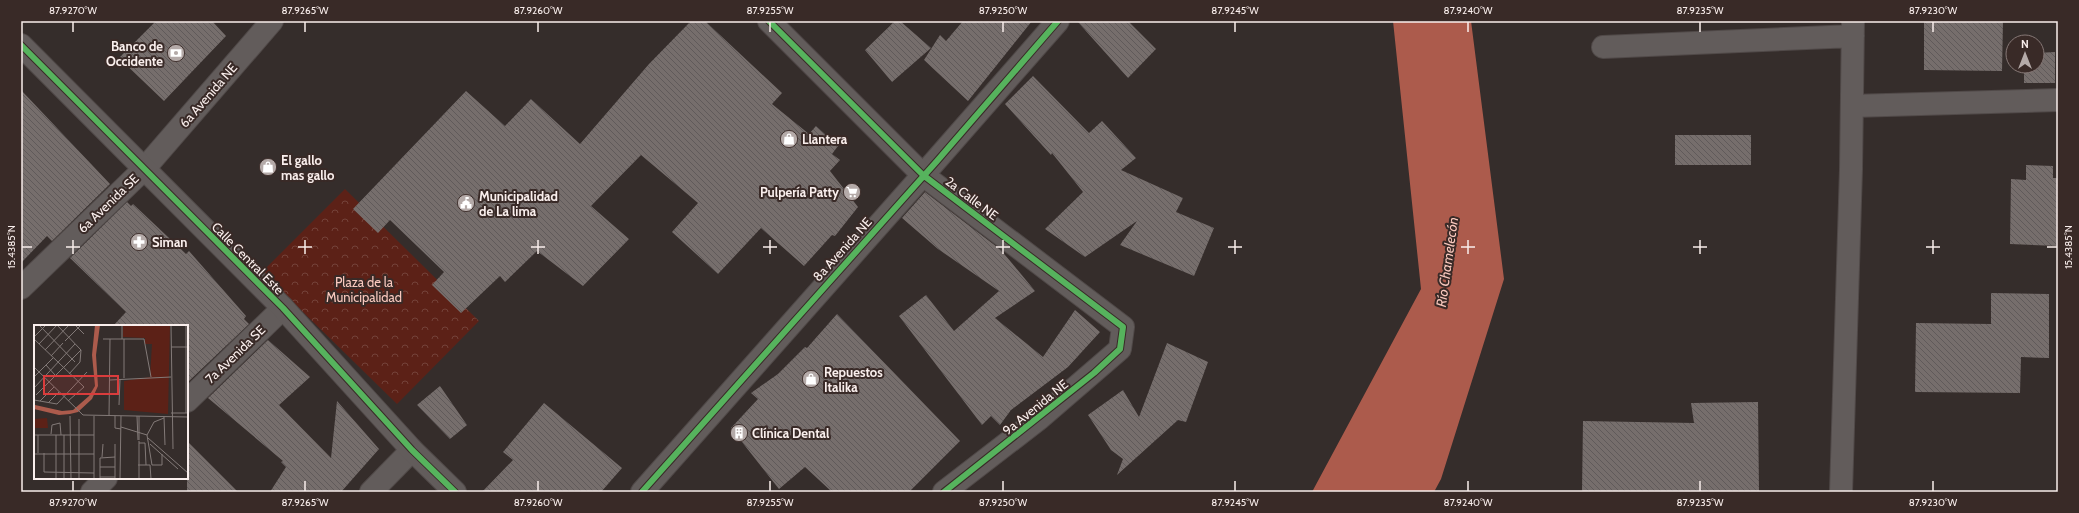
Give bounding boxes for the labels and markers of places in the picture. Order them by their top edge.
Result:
place label: Banco de Occidente [106,38,163,69]
bank icon: Banco de Occidente [166,43,186,63]
shop icon: Llantera [779,129,799,149]
place label: Llantera [802,131,848,147]
place label: El gallo mas gallo [281,152,335,183]
shop icon: El gallo mas gallo [258,157,278,177]
supermarket icon: Pulpería Patty [842,182,862,202]
place label: Pulpería Patty [760,184,839,200]
place label: Municipalidad de La lima [479,188,558,219]
public building icon: Municipalidad de La lima [456,193,476,213]
pharmacy icon: Siman [129,232,149,252]
place label: Siman [152,234,188,250]
place label: Repuestos Italika [824,364,883,395]
shop icon: Repuestos Italika [801,369,821,389]
building icon: Clínica Dental [729,423,749,443]
place label: Clínica Dental [752,425,830,441]

